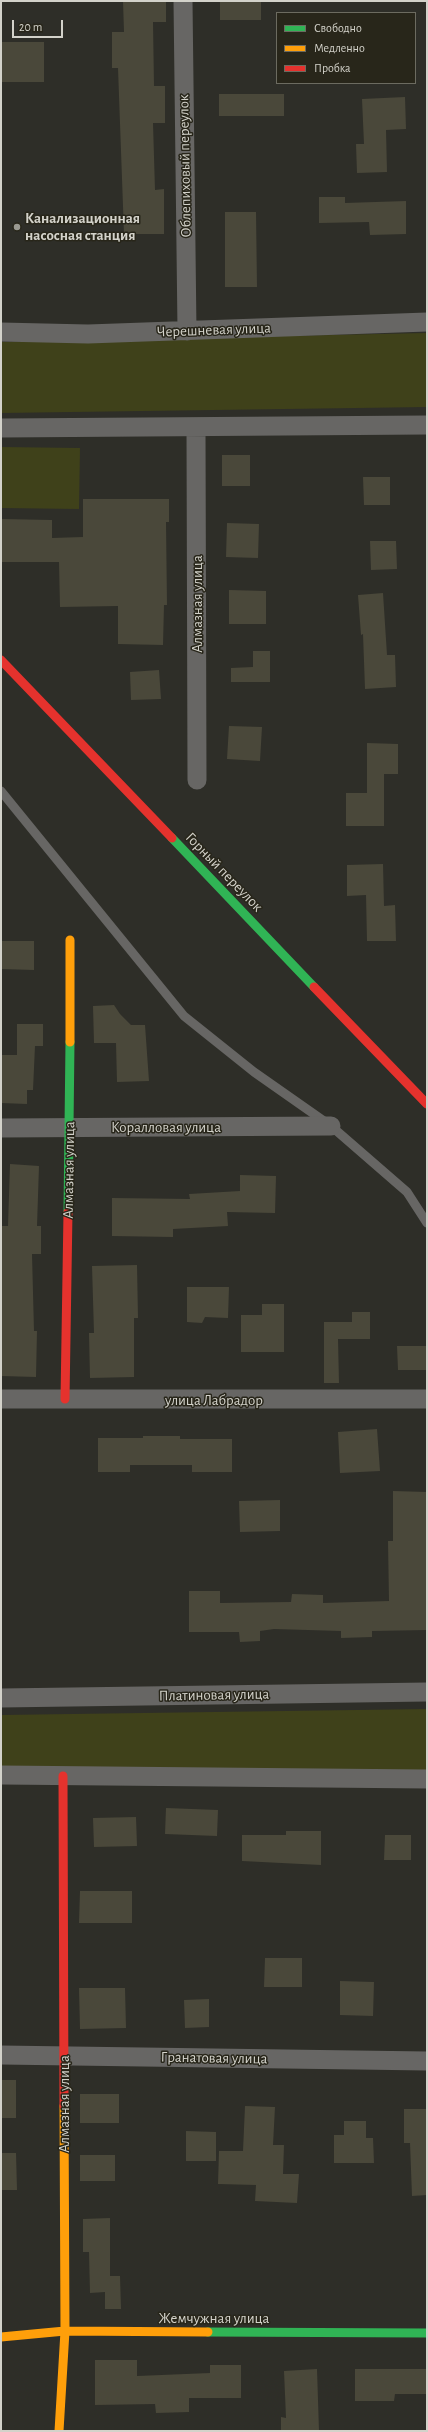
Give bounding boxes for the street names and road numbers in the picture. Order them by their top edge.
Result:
street label: Облепиховый переулок [175,94,195,238]
street label: Черешневая улица [157,319,271,341]
street label: Алмазная улица [188,555,206,653]
street label: Горный переулок [182,829,266,915]
street label: Коралловая улица [111,1118,221,1136]
street label: Алмазная улица [59,1121,79,1219]
street label: улица Лабрадор [165,1391,263,1409]
street label: Платиновая улица [158,1685,270,1705]
street label: Гранатовая улица [160,2048,268,2068]
street label: Алмазная улица [55,2055,73,2153]
street label: Жемчужная улица [159,2309,269,2327]

